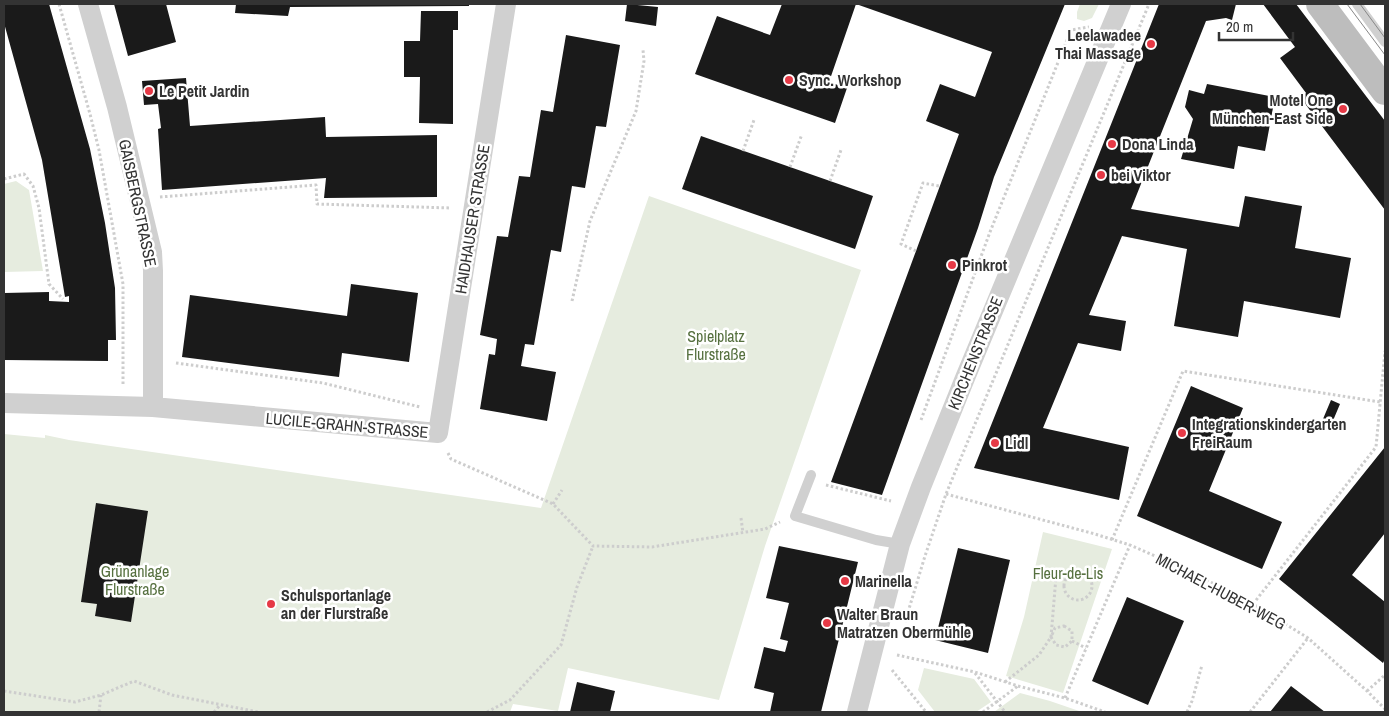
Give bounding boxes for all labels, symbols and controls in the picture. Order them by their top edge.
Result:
scale bar [1219,10,1293,42]
text: 20 m [1226,16,1253,37]
place label: Leelawadee Thai Massage [1055,24,1141,64]
marker: Leelawadee Thai Massage [1145,38,1157,50]
place label: Sync. Workshop [799,69,902,91]
marker: Sync. Workshop [783,74,795,86]
place label: Le Petit Jardin [159,80,249,102]
marker: Le Petit Jardin [143,85,155,97]
place label: Motel One München-East Side [1212,89,1333,129]
marker: Motel One München-East Side [1337,103,1349,115]
place label: Dona Linda [1122,133,1194,155]
street label: GAISBERGSTRASSE [114,137,162,269]
marker: Dona Linda [1106,138,1118,150]
street label: HAIDHAUSER STRASSE [449,143,495,295]
place label: bei Viktor [1111,164,1171,186]
marker: bei Viktor [1095,169,1107,181]
place label: Pinkrot [962,254,1008,276]
marker: Pinkrot [946,259,958,271]
street label: KIRCHENSTRASSE [942,293,1008,413]
park label: Spielplatz Flurstraße [686,325,746,365]
street label: LUCILE-GRAHN-STRASSE [265,407,429,443]
place label: Integrationskindergarten FreiRaum [1192,413,1347,453]
marker: Integrationskindergarten FreiRaum [1176,427,1188,439]
place label: Lidl [1005,432,1028,454]
marker: Lidl [989,437,1001,449]
street label: MICHAEL-HUBER-WEG [1152,547,1290,635]
park label: Grünanlage Flurstraße [101,560,169,600]
park label: Fleur-de-Lis [1033,562,1103,584]
place label: Marinella [855,570,913,592]
marker: Marinella [839,575,851,587]
place label: Schulsportanlage an der Flurstraße [281,584,391,624]
marker: Schulsportanlage an der Flurstraße [265,598,277,610]
place label: Walter Braun Matratzen Obermühle [837,603,971,643]
marker: Walter Braun Matratzen Obermühle [821,617,833,629]

